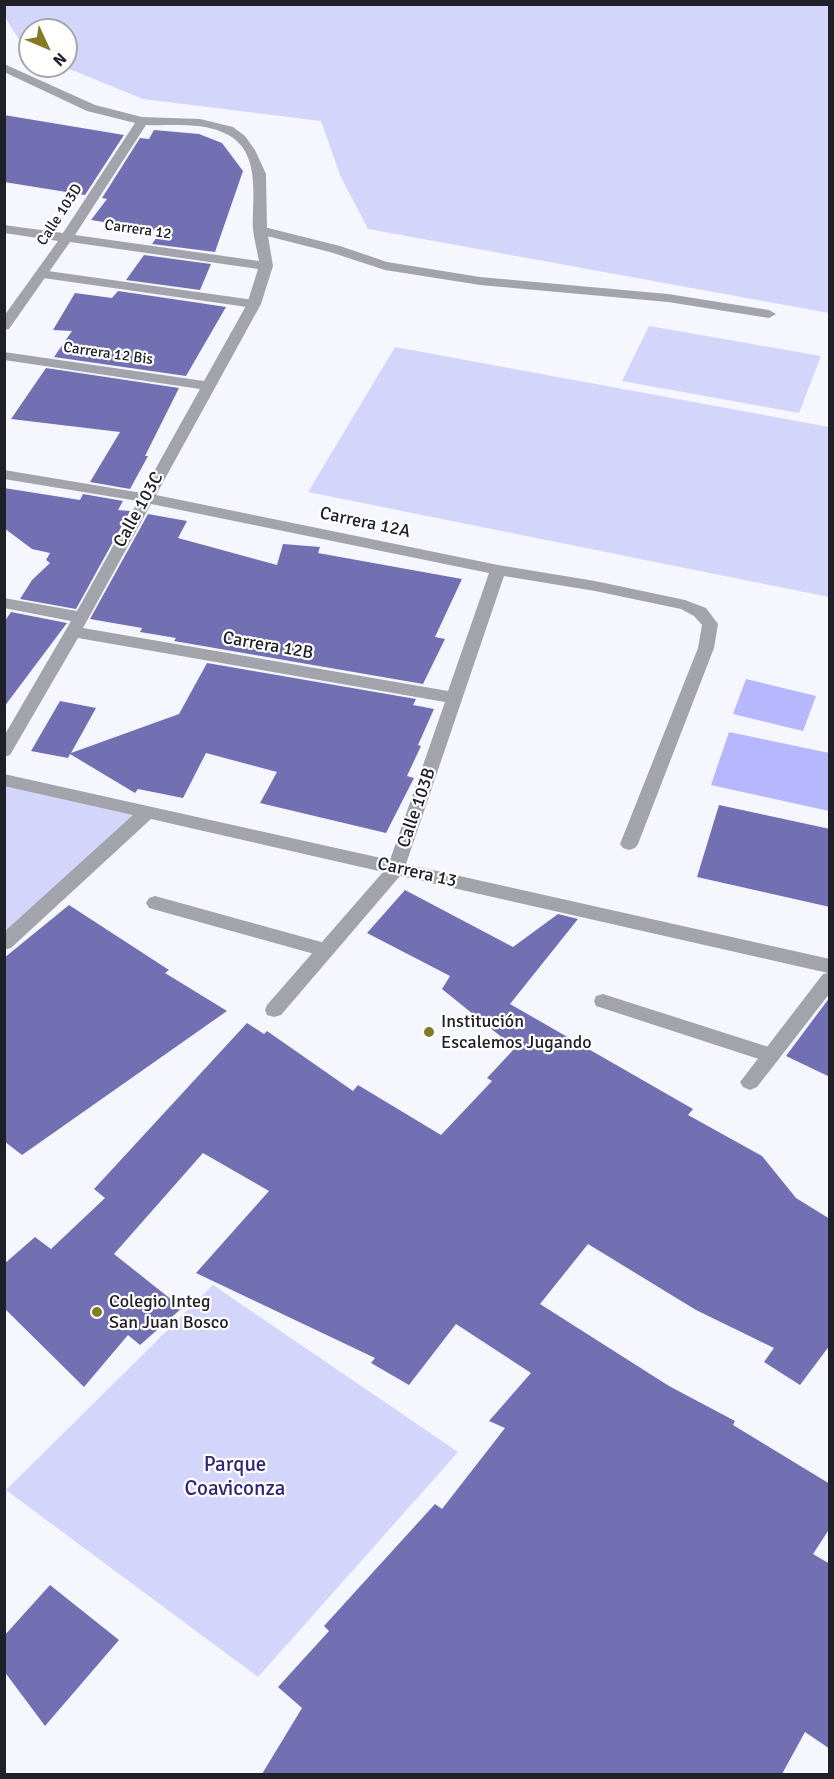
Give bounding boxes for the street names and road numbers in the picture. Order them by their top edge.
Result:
street label: Calle 103D [33,181,87,249]
street label: Carrera 12 [103,216,173,244]
street label: Carrera 12 Bis [62,339,154,369]
street label: Calle 103C [109,468,169,552]
street label: Carrera 12A [318,503,412,543]
street label: Carrera 12B [221,627,315,665]
street label: Calle 103B [393,765,441,851]
street label: Carrera 13 [375,853,459,893]

